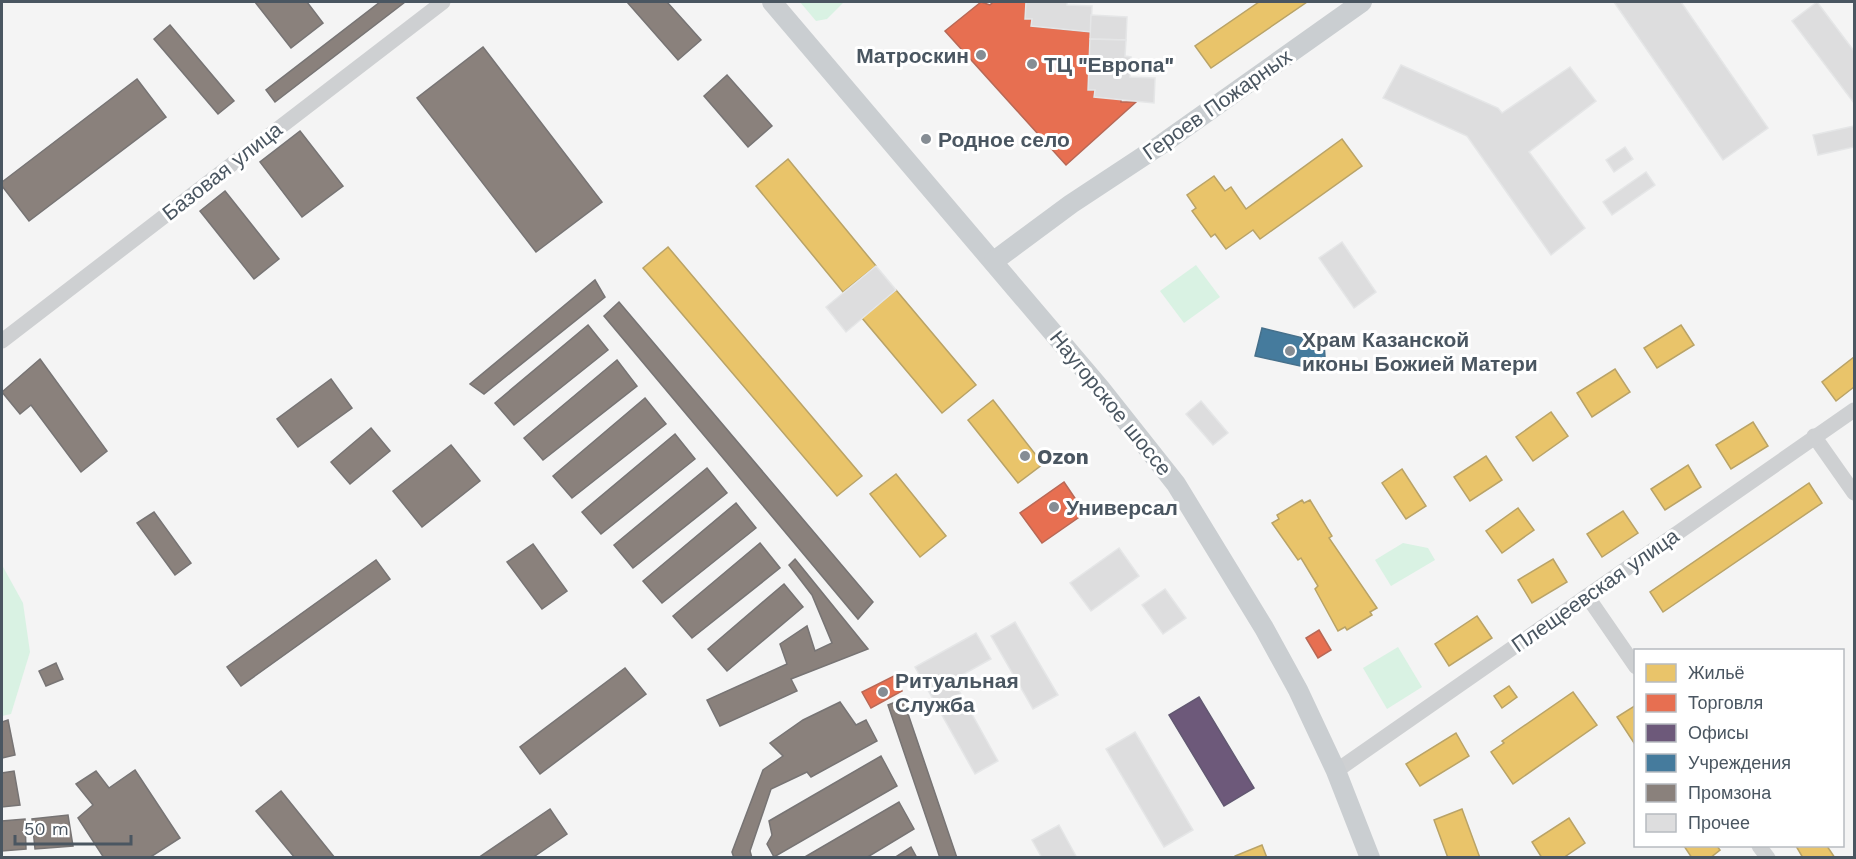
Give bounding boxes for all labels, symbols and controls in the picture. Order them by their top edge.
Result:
place label: Матроскин [856,43,969,68]
street label: Героев Пожарных [1138,43,1297,165]
marker: Матроскин [974,48,988,62]
place label: ТЦ "Европа" [1044,52,1174,77]
marker: ТЦ "Европа" [1025,57,1039,71]
street label: Базовая улица [157,116,287,226]
place label: Родное село [938,127,1070,152]
marker: Родное село [919,132,933,146]
street label: Наугорское шоссе [1045,325,1177,481]
place label: Храм Казанской иконы Божией Матери [1302,327,1538,376]
marker: Храм Казанской иконы Божией Матери [1283,344,1297,358]
place label: Ozon [1037,444,1089,469]
marker: Ozon [1018,449,1032,463]
place label: Универсал [1066,495,1178,520]
marker: Универсал [1047,500,1061,514]
street label: Плещеевская улица [1507,523,1684,657]
legend [1634,649,1844,847]
text: Жильё [1688,662,1745,683]
place label: Ритуальная Служба [895,668,1019,717]
marker: Ритуальная Служба [876,685,890,699]
text: Торговля [1688,692,1763,713]
text: Офисы [1688,722,1749,743]
text: Учреждения [1688,752,1791,773]
text: Промзона [1688,782,1772,803]
scale bar [15,808,130,846]
text: Прочее [1688,812,1750,833]
text: 50 m [24,818,69,839]

